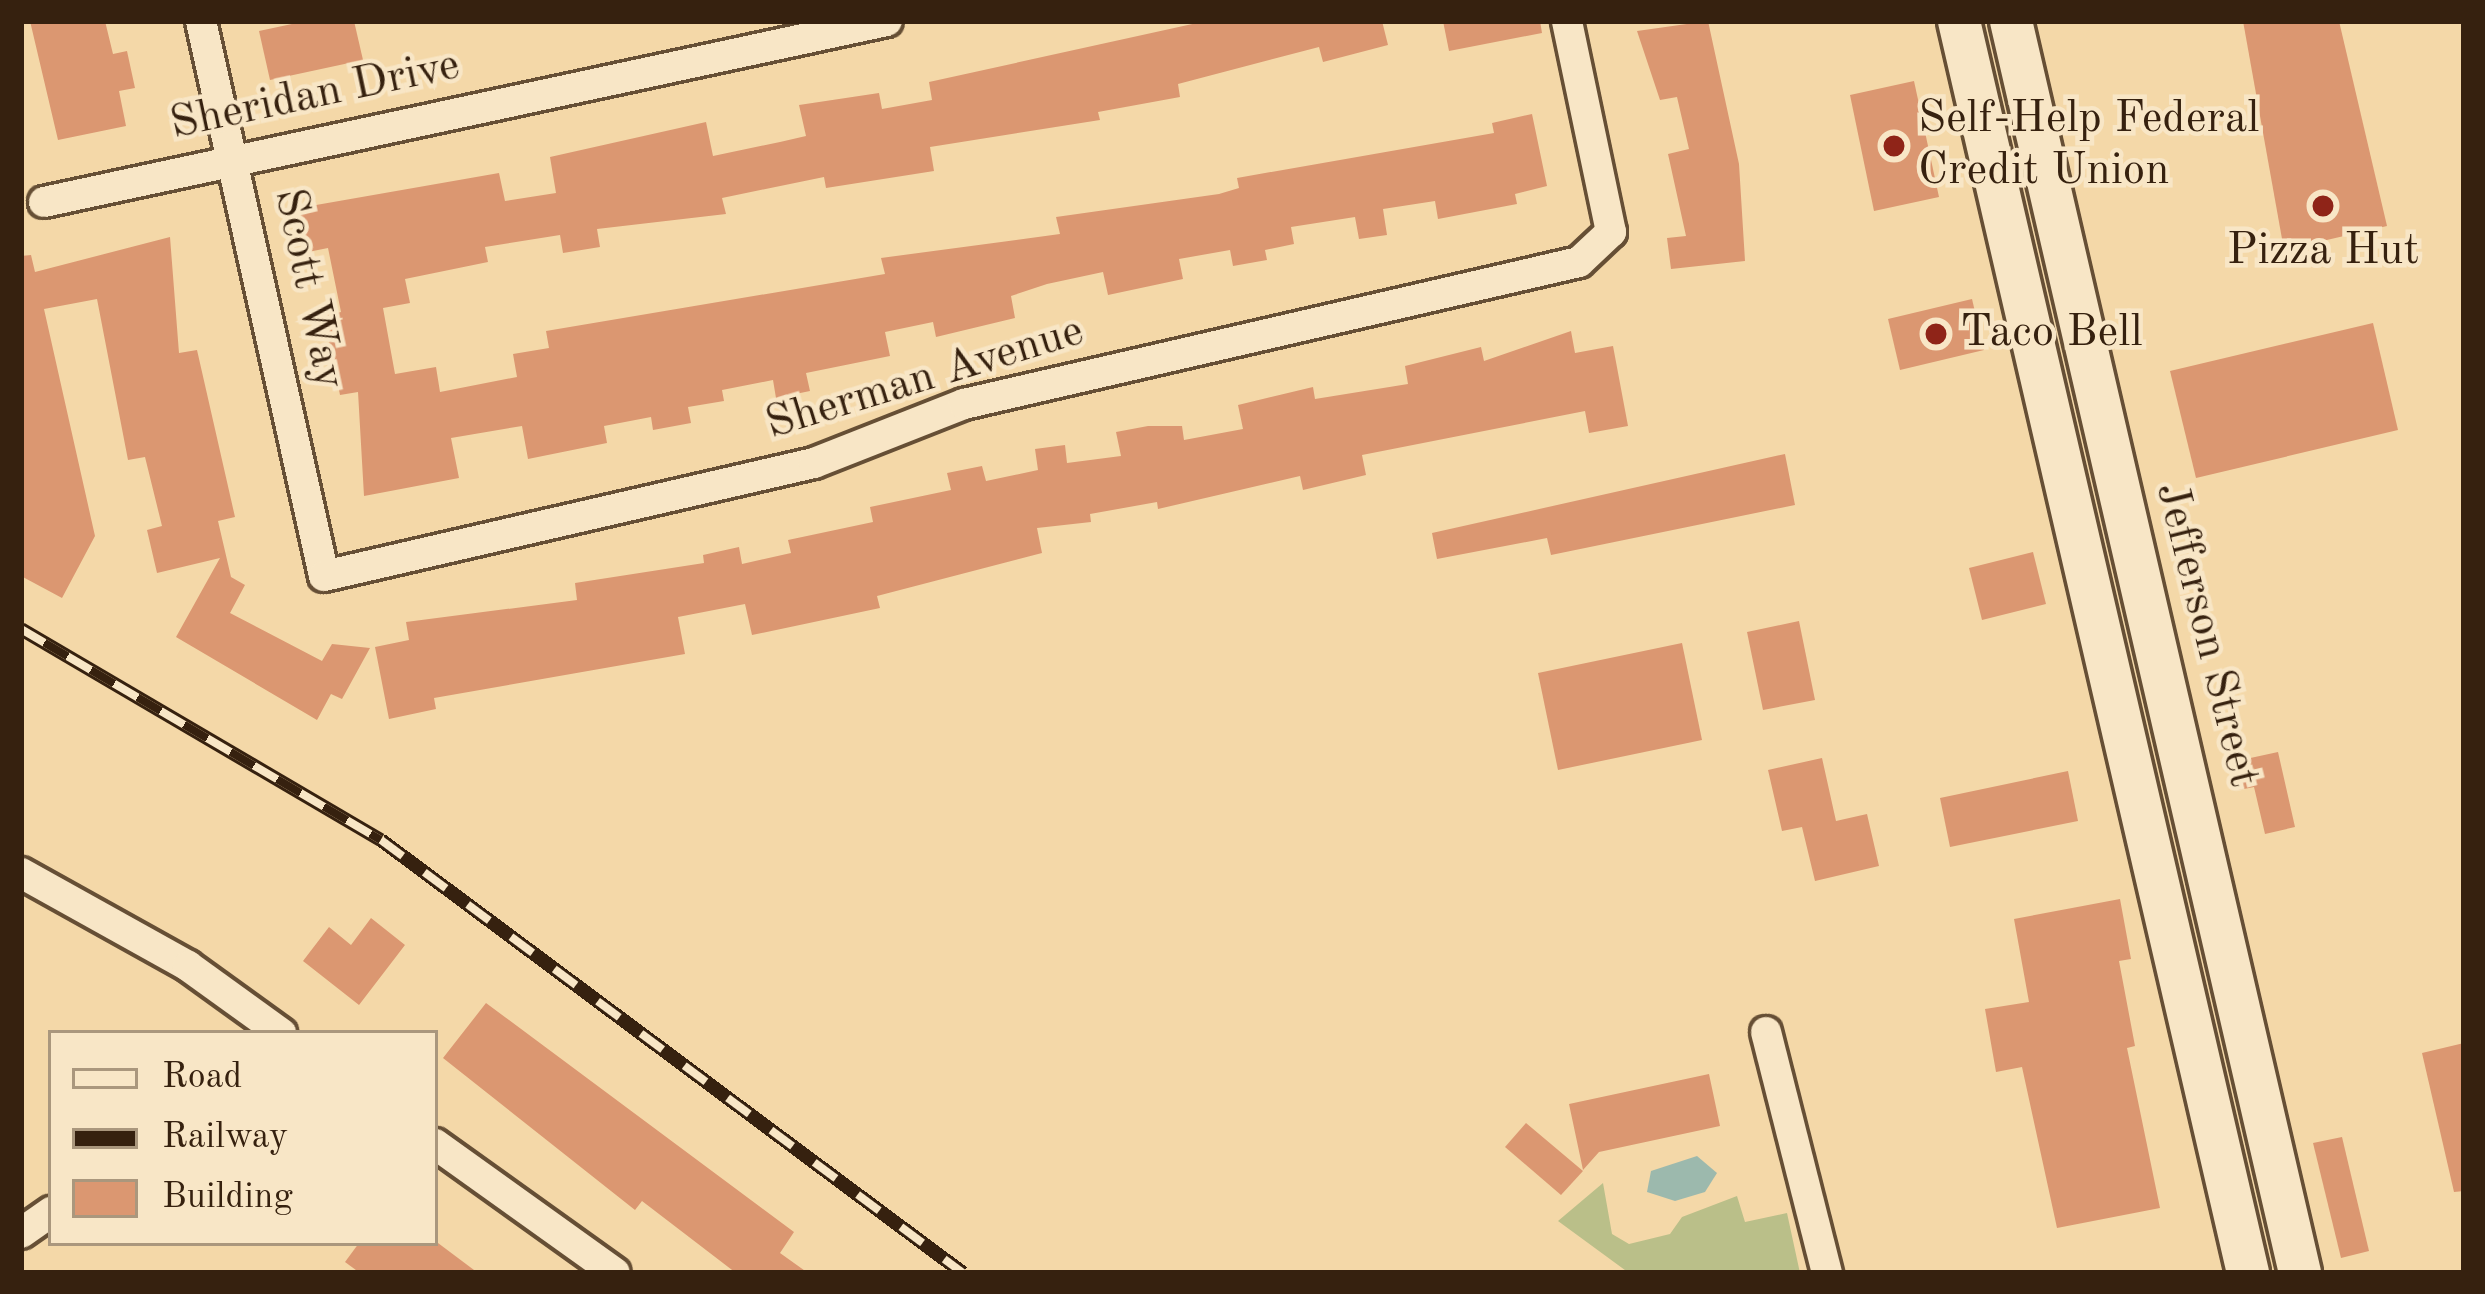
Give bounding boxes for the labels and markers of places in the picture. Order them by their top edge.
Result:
place label: Self-Help Federal Credit Union [1918,93,2259,199]
marker: Self-Help Federal Credit Union [1881,133,1907,159]
marker: Pizza Hut [2310,193,2336,219]
place label: Pizza Hut [2227,225,2419,279]
place label: Taco Bell [1960,307,2143,361]
marker: Taco Bell [1923,321,1949,347]

